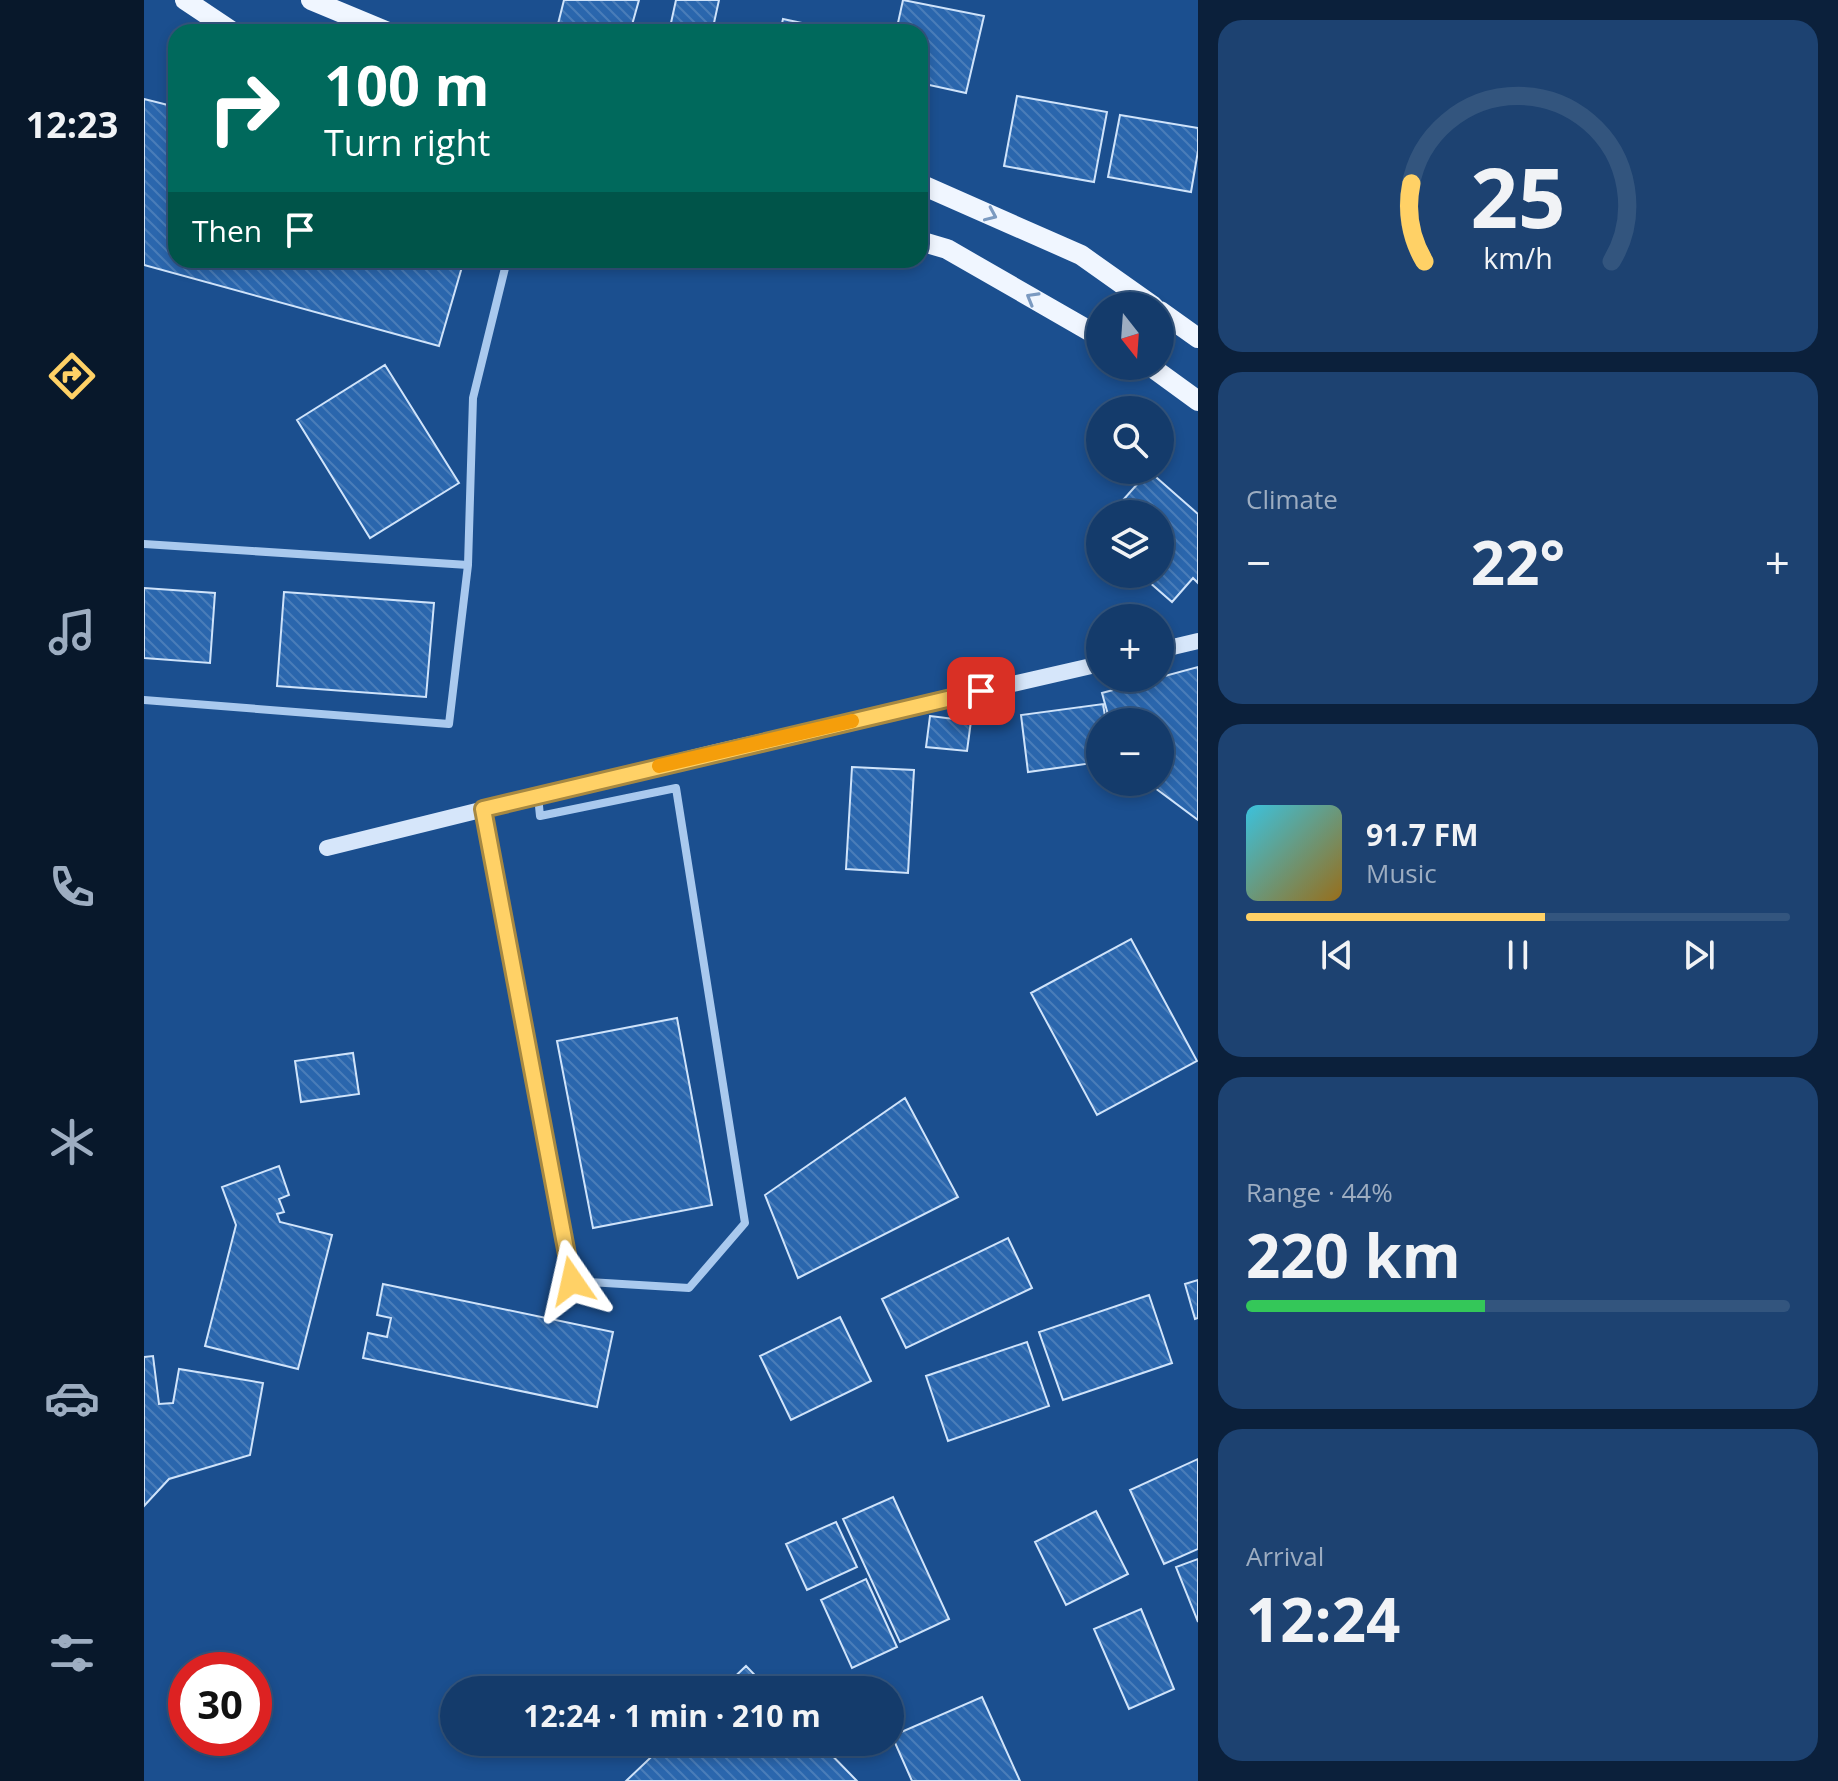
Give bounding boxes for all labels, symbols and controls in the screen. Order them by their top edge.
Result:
text: 100 m [324,46,490,122]
icon: right [192,56,296,160]
text: 12:23 [26,100,118,149]
text: Turn right [324,118,490,167]
text: 25 [1470,139,1566,252]
one-way arrow [983,205,998,221]
icon: arrive [278,208,322,252]
text: Then [192,210,262,251]
text: km/h [1483,238,1553,277]
one-way arrow [1027,292,1041,308]
north arrow [1086,292,1174,380]
map controls [1086,292,1174,796]
icon: directions [44,348,100,404]
button: search [1086,396,1174,484]
text: Climate [1246,481,1338,517]
button: layers [1086,500,1174,588]
text: 22° [1471,521,1565,603]
text: − [1246,532,1271,592]
text: + [1765,532,1790,592]
icon: music [44,604,100,660]
button: + [1086,604,1174,692]
pin [947,657,1015,725]
icon: arrive [959,669,1003,713]
button: − [1086,708,1174,796]
text: 91.7 FM [1366,814,1479,855]
text: Music [1366,855,1437,891]
icon: phone [44,859,100,915]
icon: previous [1315,933,1359,977]
icon: pause [1496,933,1540,977]
icon: next [1677,933,1721,977]
icon: climate [44,1114,100,1170]
text: Range · 44% [1246,1174,1393,1210]
text: 220 km [1246,1214,1461,1296]
position arrow [530,1239,614,1323]
icon: car [44,1370,100,1426]
text: Arrival [1246,1538,1324,1574]
text: 12:24 [1246,1578,1400,1660]
icon: filters [44,1625,100,1681]
speed limit sign: 30 [168,1652,272,1756]
text: 12:24 · 1 min · 210 m [523,1695,821,1736]

